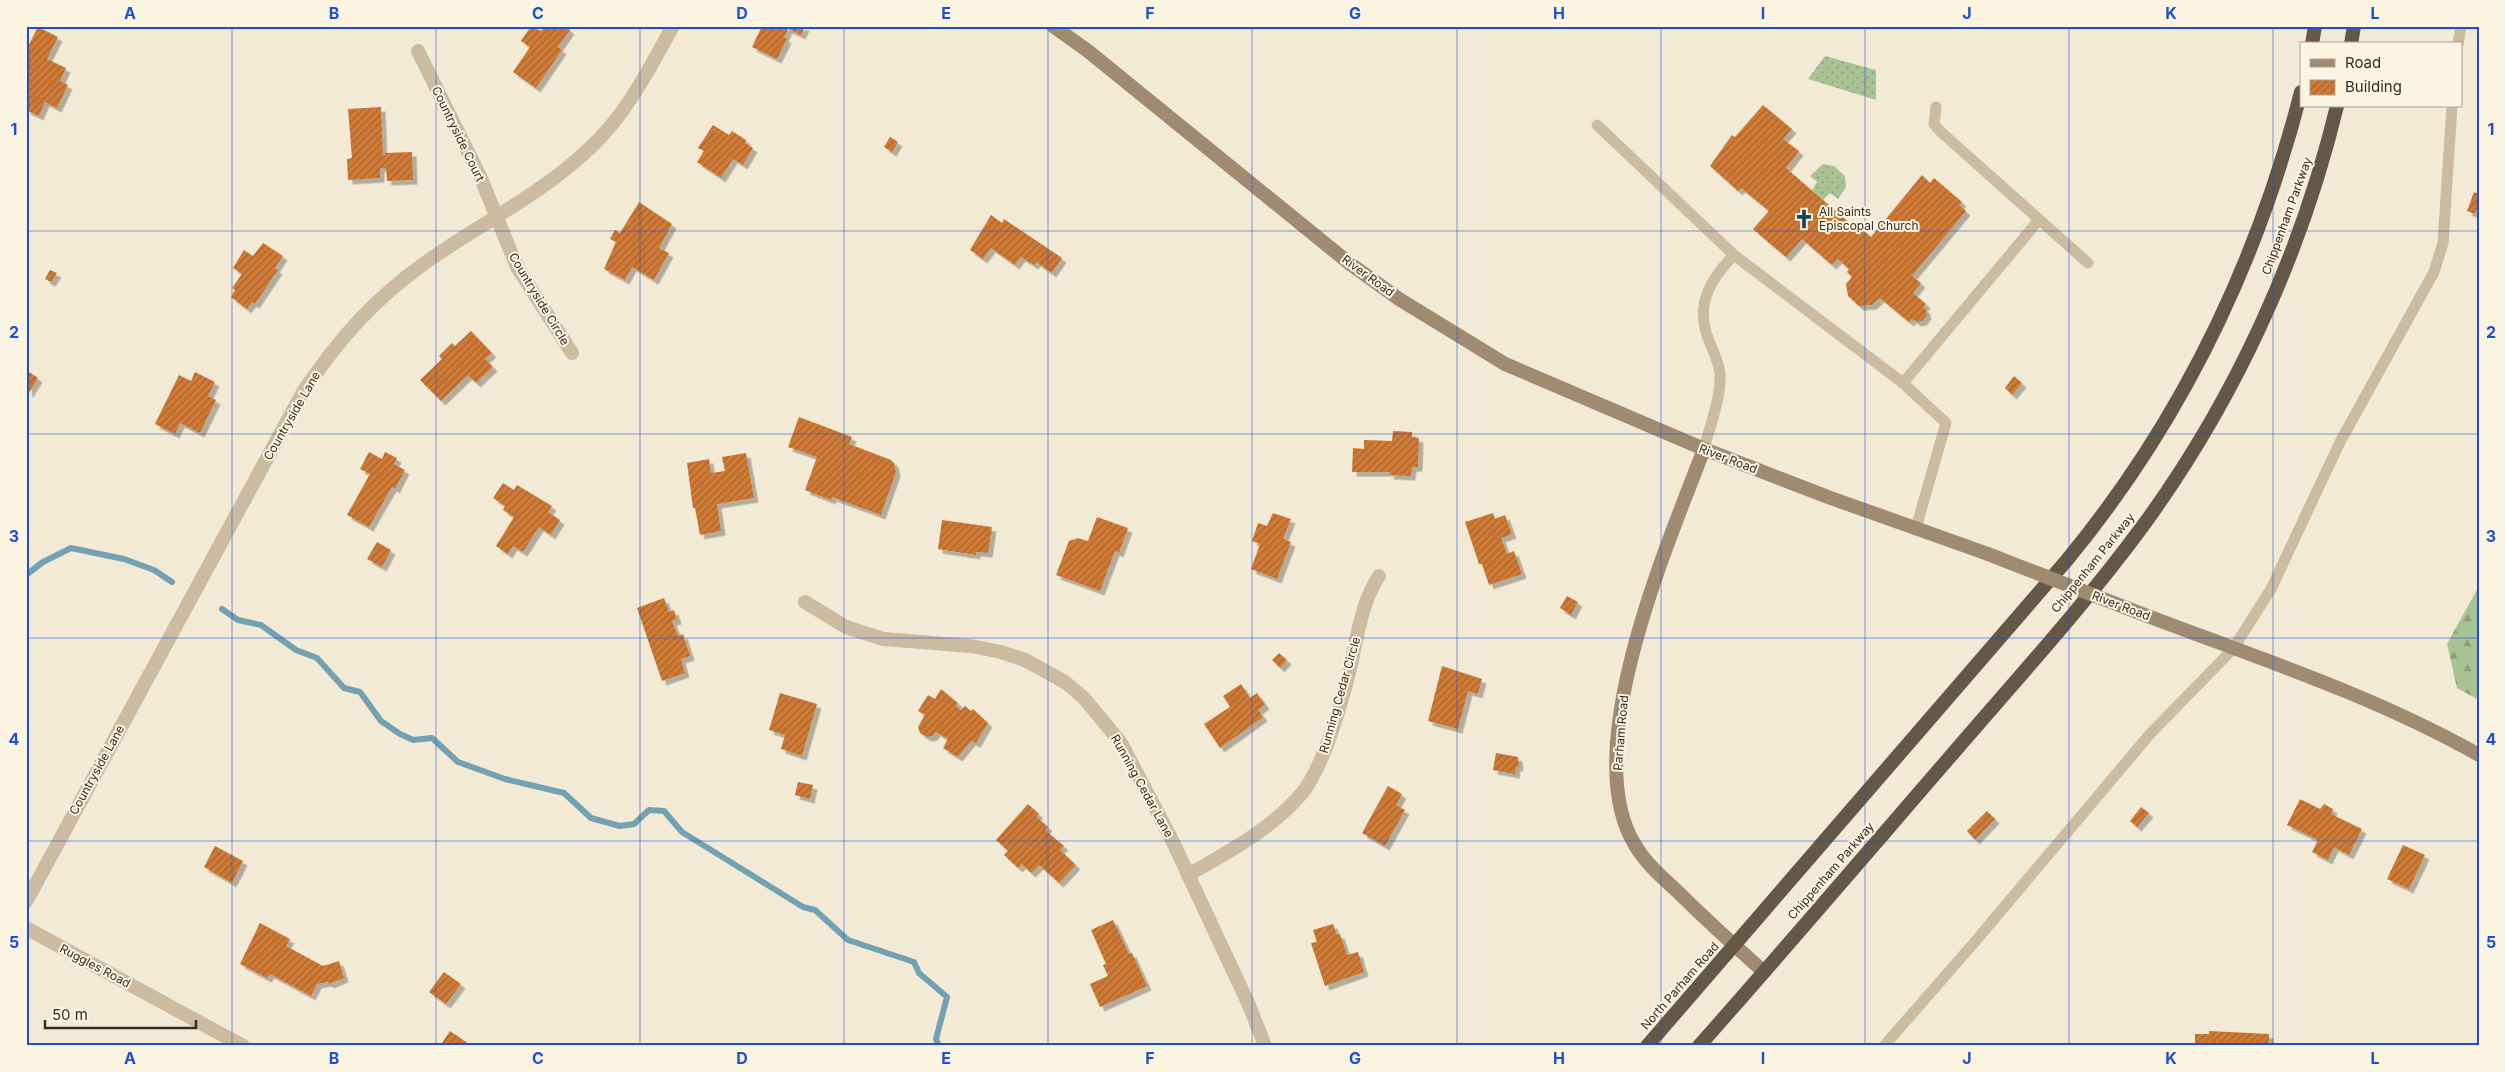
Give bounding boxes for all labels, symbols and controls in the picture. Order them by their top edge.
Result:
text: A [124,3,136,23]
text: B [329,3,339,23]
text: C [532,3,544,23]
text: D [736,3,748,23]
text: E [941,3,951,23]
text: F [1145,3,1155,23]
text: G [1349,3,1361,23]
text: H [1553,3,1565,23]
text: I [1761,3,1765,23]
text: J [1962,3,1972,23]
text: K [2165,3,2177,23]
text: L [2370,3,2380,23]
legend [2300,42,2462,108]
text: Road [2345,53,2381,72]
text: Building [2345,77,2402,96]
street label: Countryside Court [429,84,488,184]
text: 1 [11,119,17,139]
text: 1 [2488,119,2494,139]
street label: Chippenham Parkway [2258,155,2315,277]
place label: All Saints Episcopal Church [1819,204,1919,233]
church icon: All Saints Episcopal Church [1793,208,1815,230]
street label: Countryside Circle [506,250,573,348]
street label: River Road [1339,252,1397,300]
text: 2 [9,322,19,342]
text: 2 [2486,322,2496,342]
street label: Countryside Lane [260,369,323,463]
street label: River Road [1697,441,1759,476]
street label: Chippenham Parkway [2048,510,2138,616]
text: 3 [9,526,19,546]
text: 3 [2486,526,2496,546]
street label: River Road [2090,588,2152,623]
street label: Running Cedar Circle [1316,635,1363,755]
street label: Parham Road [1610,695,1631,771]
street label: Countryside Lane [66,722,127,817]
text: 4 [9,729,20,749]
text: 4 [2486,729,2497,749]
street label: Running Cedar Lane [1108,732,1177,840]
street label: Chippenham Parkway [1784,819,1877,922]
text: 5 [9,932,19,952]
text: 5 [2486,932,2496,952]
street label: North Parham Road [1638,939,1722,1033]
street label: Ruggles Road [57,941,133,991]
scale bar [45,997,196,1029]
text: 50 m [52,1005,88,1024]
text: A [124,1048,136,1068]
text: B [329,1048,339,1068]
text: C [532,1048,544,1068]
text: D [736,1048,748,1068]
text: E [941,1048,951,1068]
text: F [1145,1048,1155,1068]
text: G [1349,1048,1361,1068]
text: H [1553,1048,1565,1068]
text: I [1761,1048,1765,1068]
text: J [1962,1048,1972,1068]
text: K [2165,1048,2177,1068]
text: L [2370,1048,2380,1068]

